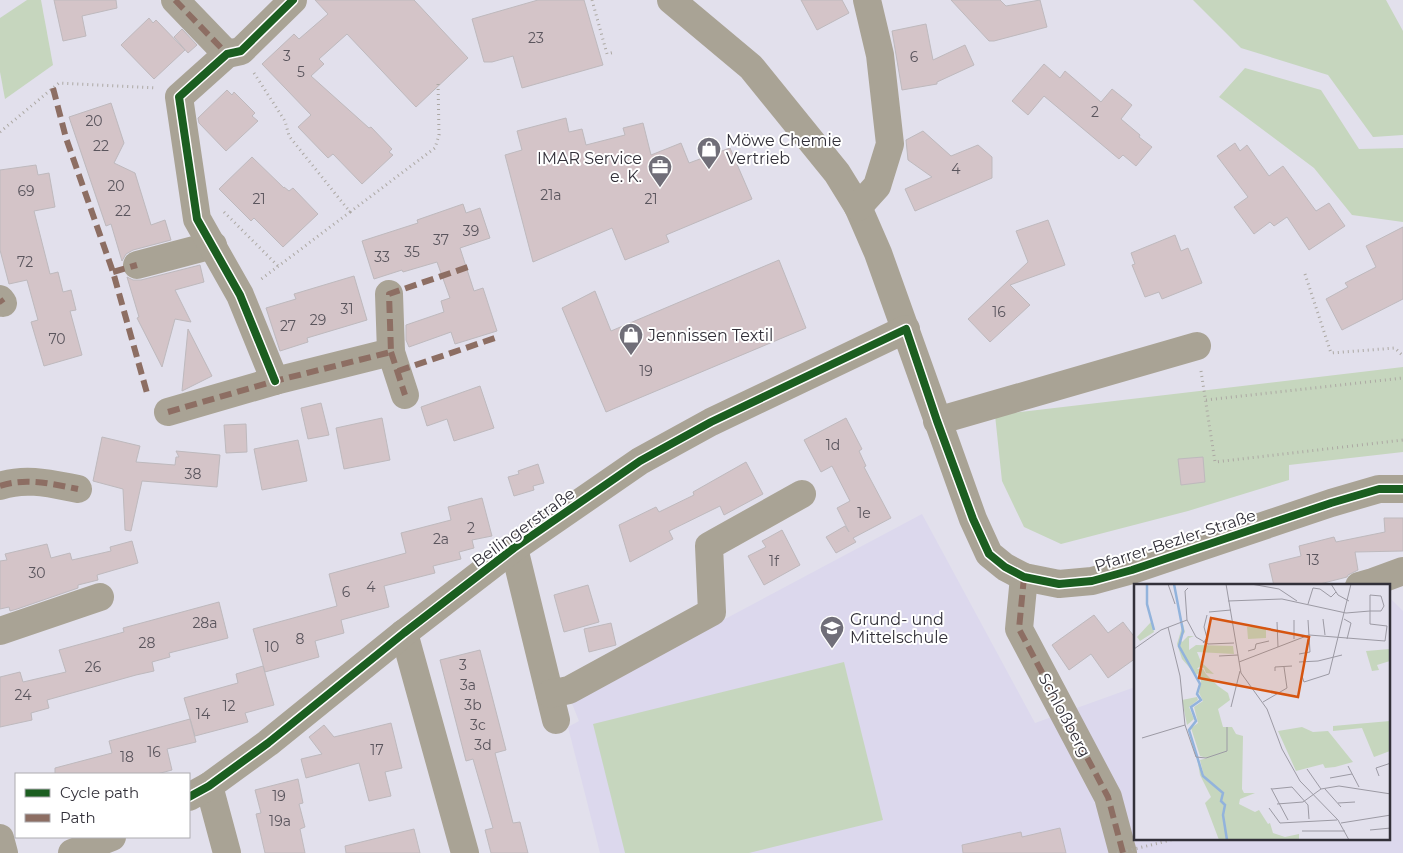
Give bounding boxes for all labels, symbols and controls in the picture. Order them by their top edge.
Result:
house number: 23 [528,29,544,47]
house number: 3 [283,47,291,65]
house number: 6 [910,48,919,66]
house number: 5 [297,63,305,81]
house number: 2 [1091,103,1099,121]
house number: 20 [85,112,103,130]
place label: Möwe Chemie Vertrieb [726,131,842,168]
shop icon: Möwe Chemie Vertrieb [696,136,722,170]
house number: 22 [93,137,109,155]
place label: IMAR Service e. K. [537,149,642,186]
office icon: IMAR Service e. K. [647,154,673,188]
house number: 4 [951,160,961,178]
house number: 20 [107,177,125,195]
house number: 69 [17,182,35,200]
house number: 21a [540,186,562,204]
house number: 21 [252,190,266,208]
house number: 21 [644,190,658,208]
house number: 22 [115,202,131,220]
house number: 39 [463,222,479,240]
house number: 37 [433,231,449,249]
house number: 35 [404,243,420,261]
house number: 33 [374,248,390,266]
house number: 72 [17,253,33,271]
house number: 31 [341,300,353,318]
house number: 16 [992,303,1006,321]
house number: 29 [310,311,326,329]
house number: 27 [280,317,296,335]
shop icon: Jennissen Textil [618,322,644,356]
place label: Jennissen Textil [647,326,773,345]
house number: 70 [48,330,66,348]
house number: 19 [639,362,653,380]
house number: 1d [826,436,840,454]
house number: 38 [185,465,201,483]
street label: Beilingerstraße [468,484,578,571]
house number: 1e [857,504,871,522]
street label: Pfarrer-Bezler-Straße [1092,505,1258,576]
house number: 2 [467,519,475,537]
house number: 2a [433,530,449,548]
house number: 13 [1307,551,1320,569]
house number: 1f [769,552,780,570]
house number: 30 [28,564,46,582]
house number: 4 [366,578,376,596]
house number: 6 [342,583,351,601]
inset map [1134,584,1390,840]
place label: Grund- und Mittelschule [850,610,948,647]
house number: 28a [192,614,218,632]
school or university icon: Grund- und Mittelschule [819,615,845,649]
house number: 8 [296,630,305,648]
house number: 28 [139,634,156,652]
house number: 10 [265,638,279,656]
house number: 3 [459,656,467,674]
house number: 26 [85,658,102,676]
street label: Schloßberg [1035,670,1095,760]
house number: 3a [460,676,476,694]
house number: 24 [15,686,32,704]
house number: 3b [464,696,482,714]
house number: 12 [222,697,236,715]
house number: 14 [196,705,211,723]
house number: 3c [470,716,486,734]
house number: 3d [474,736,492,754]
house number: 17 [370,741,384,759]
house number: 16 [147,743,161,761]
house number: 18 [120,748,134,766]
legend [15,773,190,838]
text: Cycle path [60,783,139,802]
house number: 19 [272,787,286,805]
text: Path [60,808,96,827]
house number: 19a [269,812,291,830]

